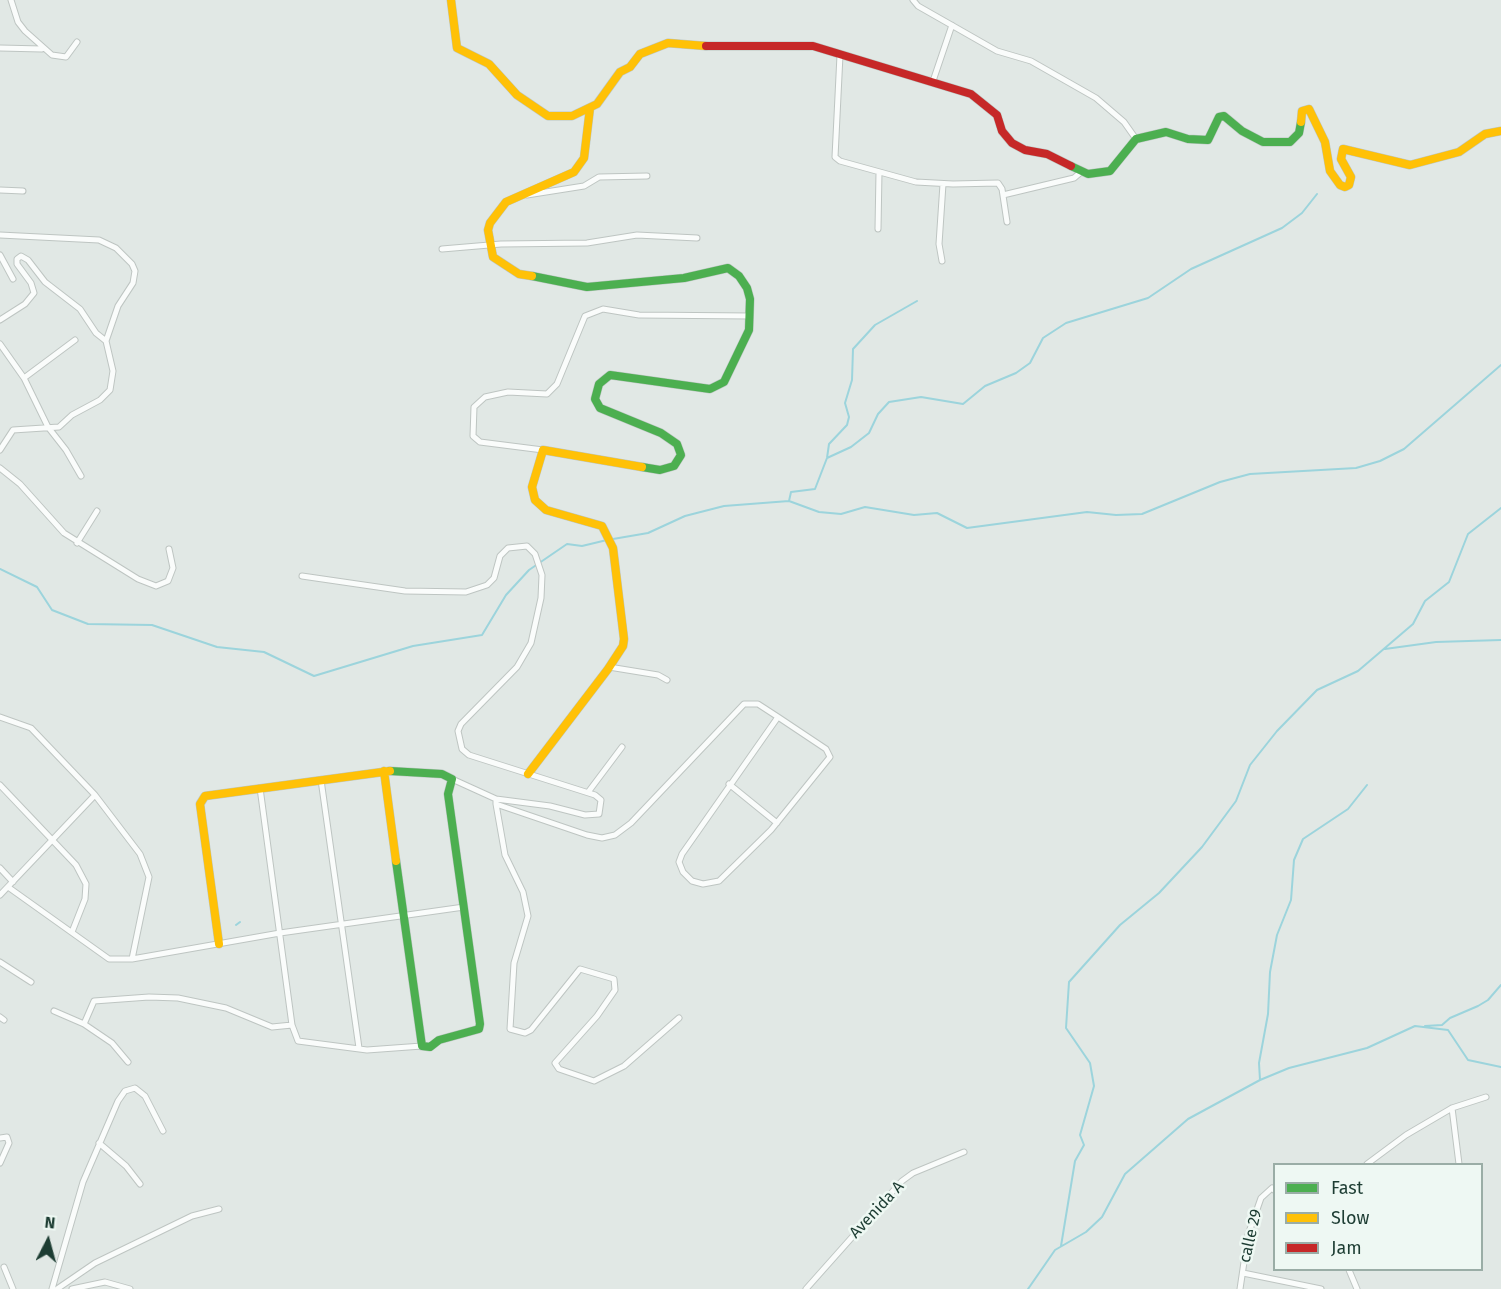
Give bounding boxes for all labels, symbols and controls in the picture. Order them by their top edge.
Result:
legend [1273,1163,1483,1271]
street label: Avenida A [846,1177,908,1243]
text: Fast [1331,1177,1363,1199]
street label: calle 29 [1236,1207,1266,1265]
text: Slow [1331,1207,1369,1229]
north arrow [18,1211,78,1271]
text: N [44,1213,56,1233]
text: Jam [1331,1237,1362,1259]

